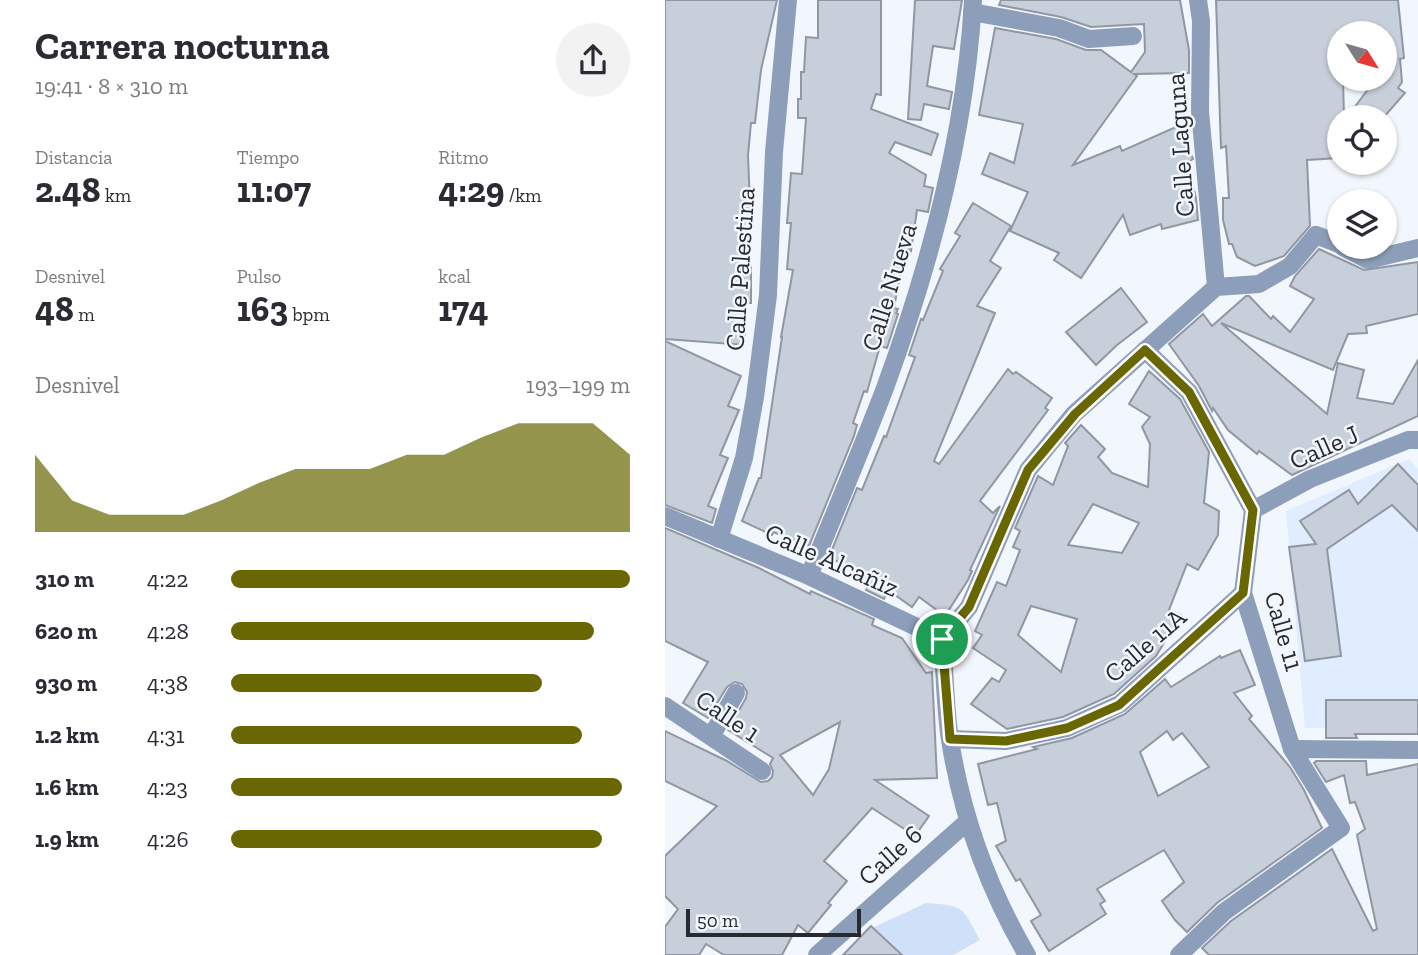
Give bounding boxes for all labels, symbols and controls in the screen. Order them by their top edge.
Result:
north arrow [1327,21,1397,91]
map controls [1327,21,1397,259]
text: Carrera nocturna [35,23,330,69]
button: share [556,23,630,97]
street label: Calle Laguna [1159,71,1201,218]
text: 19:41 · 8 × 310 m [35,72,188,100]
button: locate [1327,105,1397,175]
text: Distancia [35,146,112,169]
text: Tiempo [237,146,299,169]
text: Ritmo [438,146,489,169]
text: 2.48 [35,169,101,211]
text: 11:07 [237,169,311,211]
text: 4:29 [438,169,504,211]
text: km [101,184,131,207]
text: /km [504,184,542,207]
street label: Calle Palestina [718,186,762,352]
button: layers [1327,189,1397,259]
street label: Calle Nueva [854,219,924,355]
text: Desnivel [35,265,105,288]
text: Pulso [237,265,281,288]
text: kcal [438,265,471,288]
text: 48 [35,288,74,330]
text: 163 [237,288,288,330]
text: 174 [438,288,488,330]
text: m [74,303,95,326]
text: bpm [288,303,330,326]
text: Desnivel [35,371,120,399]
text: 193–199 m [526,371,630,399]
street label: Calle J [1284,418,1364,476]
street label: Calle Alcañiz [760,516,904,604]
text: 310 m [35,565,94,593]
text: 4:22 [147,565,188,593]
street label: Calle 11 [1257,588,1311,674]
street label: Calle 11A [1097,600,1193,689]
pin [912,609,972,669]
text: 620 m [35,617,97,645]
text: 4:28 [147,617,189,645]
icon: arrive [923,620,961,658]
text: 930 m [35,669,97,697]
text: 4:38 [147,669,188,697]
street label: Calle 1 [689,683,767,749]
text: 1.2 km [35,721,99,749]
text: 4:31 [147,721,185,749]
text: 1.6 km [35,773,99,801]
text: 4:23 [147,773,188,801]
street label: Calle 6 [851,818,929,892]
text: 1.9 km [35,825,99,853]
text: 4:26 [147,825,189,853]
scale bar [686,906,861,938]
text: 50 m [697,909,738,932]

